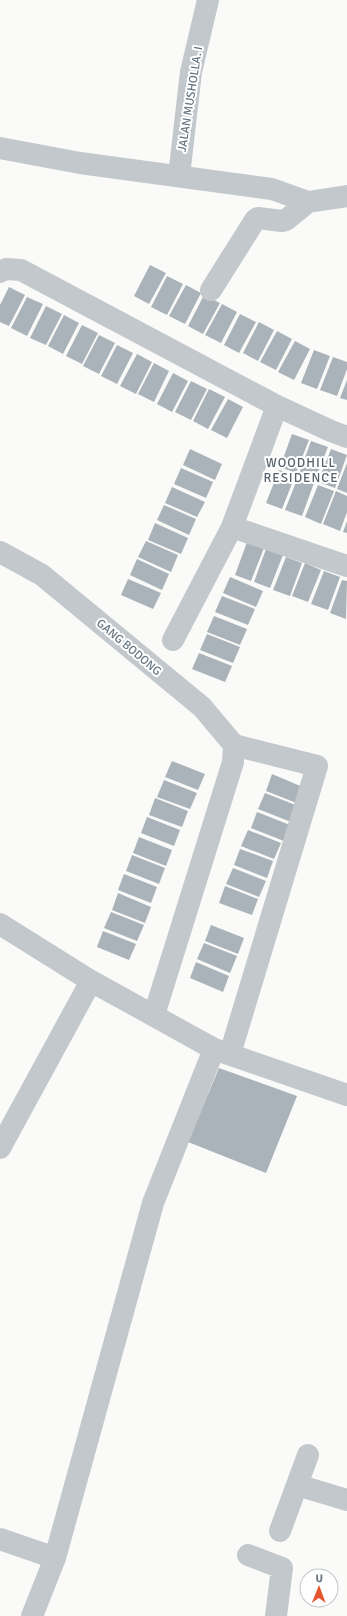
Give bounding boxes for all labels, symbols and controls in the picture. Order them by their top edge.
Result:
street label: JALAN MUSHOLLA. I [175,45,206,153]
district label: WOODHILL RESIDENCE [263,455,339,486]
street label: GANG BODONG [93,616,164,679]
north arrow [299,1568,339,1608]
text: U [315,1572,323,1585]

